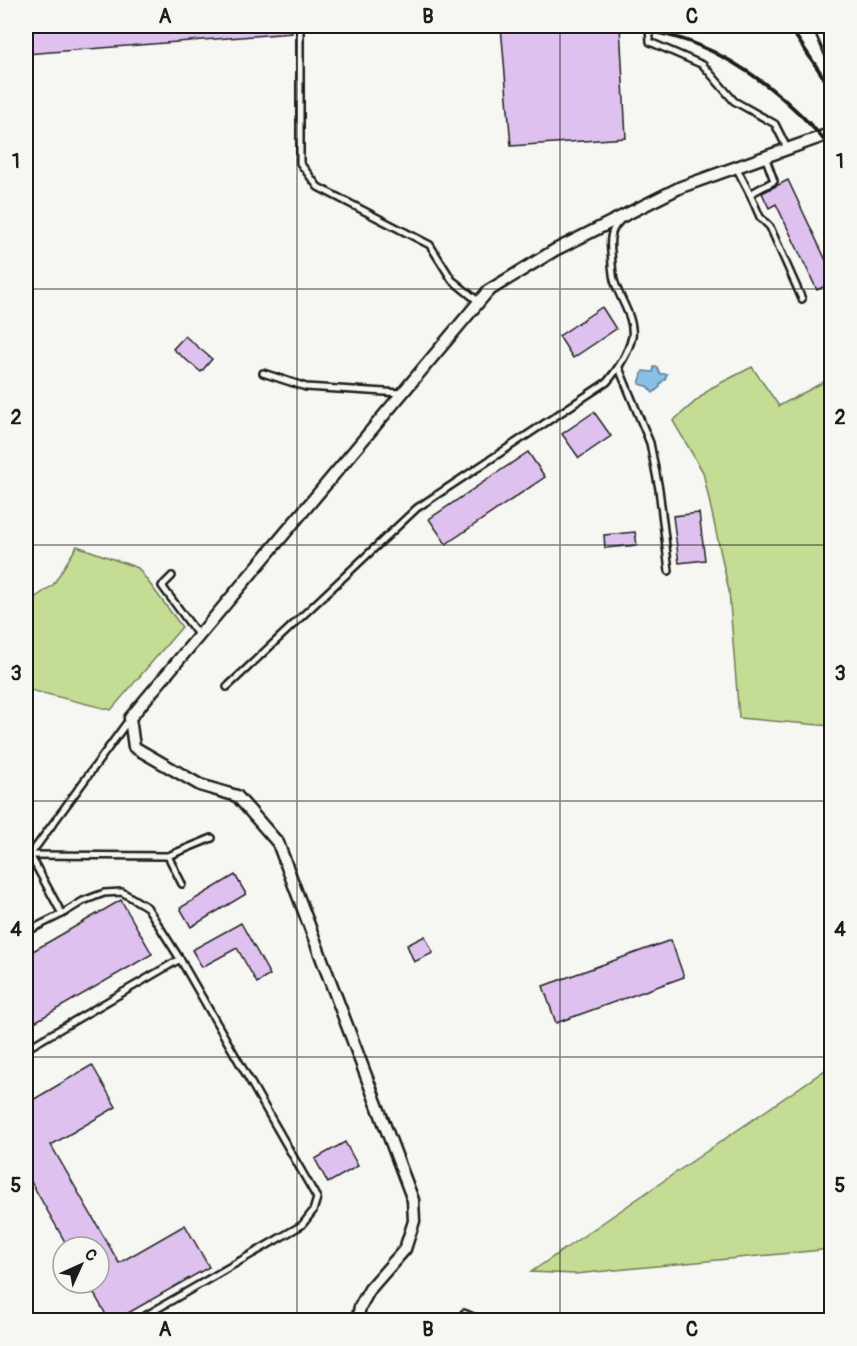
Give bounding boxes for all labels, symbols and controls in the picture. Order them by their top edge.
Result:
text: A [159,4,172,29]
text: B [422,4,434,29]
text: C [686,4,698,29]
text: 1 [12,149,20,174]
text: 1 [836,149,844,174]
text: 2 [10,405,22,430]
text: 2 [834,405,846,430]
text: 3 [10,661,22,686]
text: 3 [834,661,846,686]
text: 4 [10,917,22,942]
text: 4 [834,917,846,942]
text: 5 [11,1173,22,1198]
text: 5 [835,1173,846,1198]
north arrow [51,1235,111,1295]
text: С [80,1245,102,1266]
text: A [159,1317,172,1342]
text: B [422,1317,434,1342]
text: C [686,1317,698,1342]

